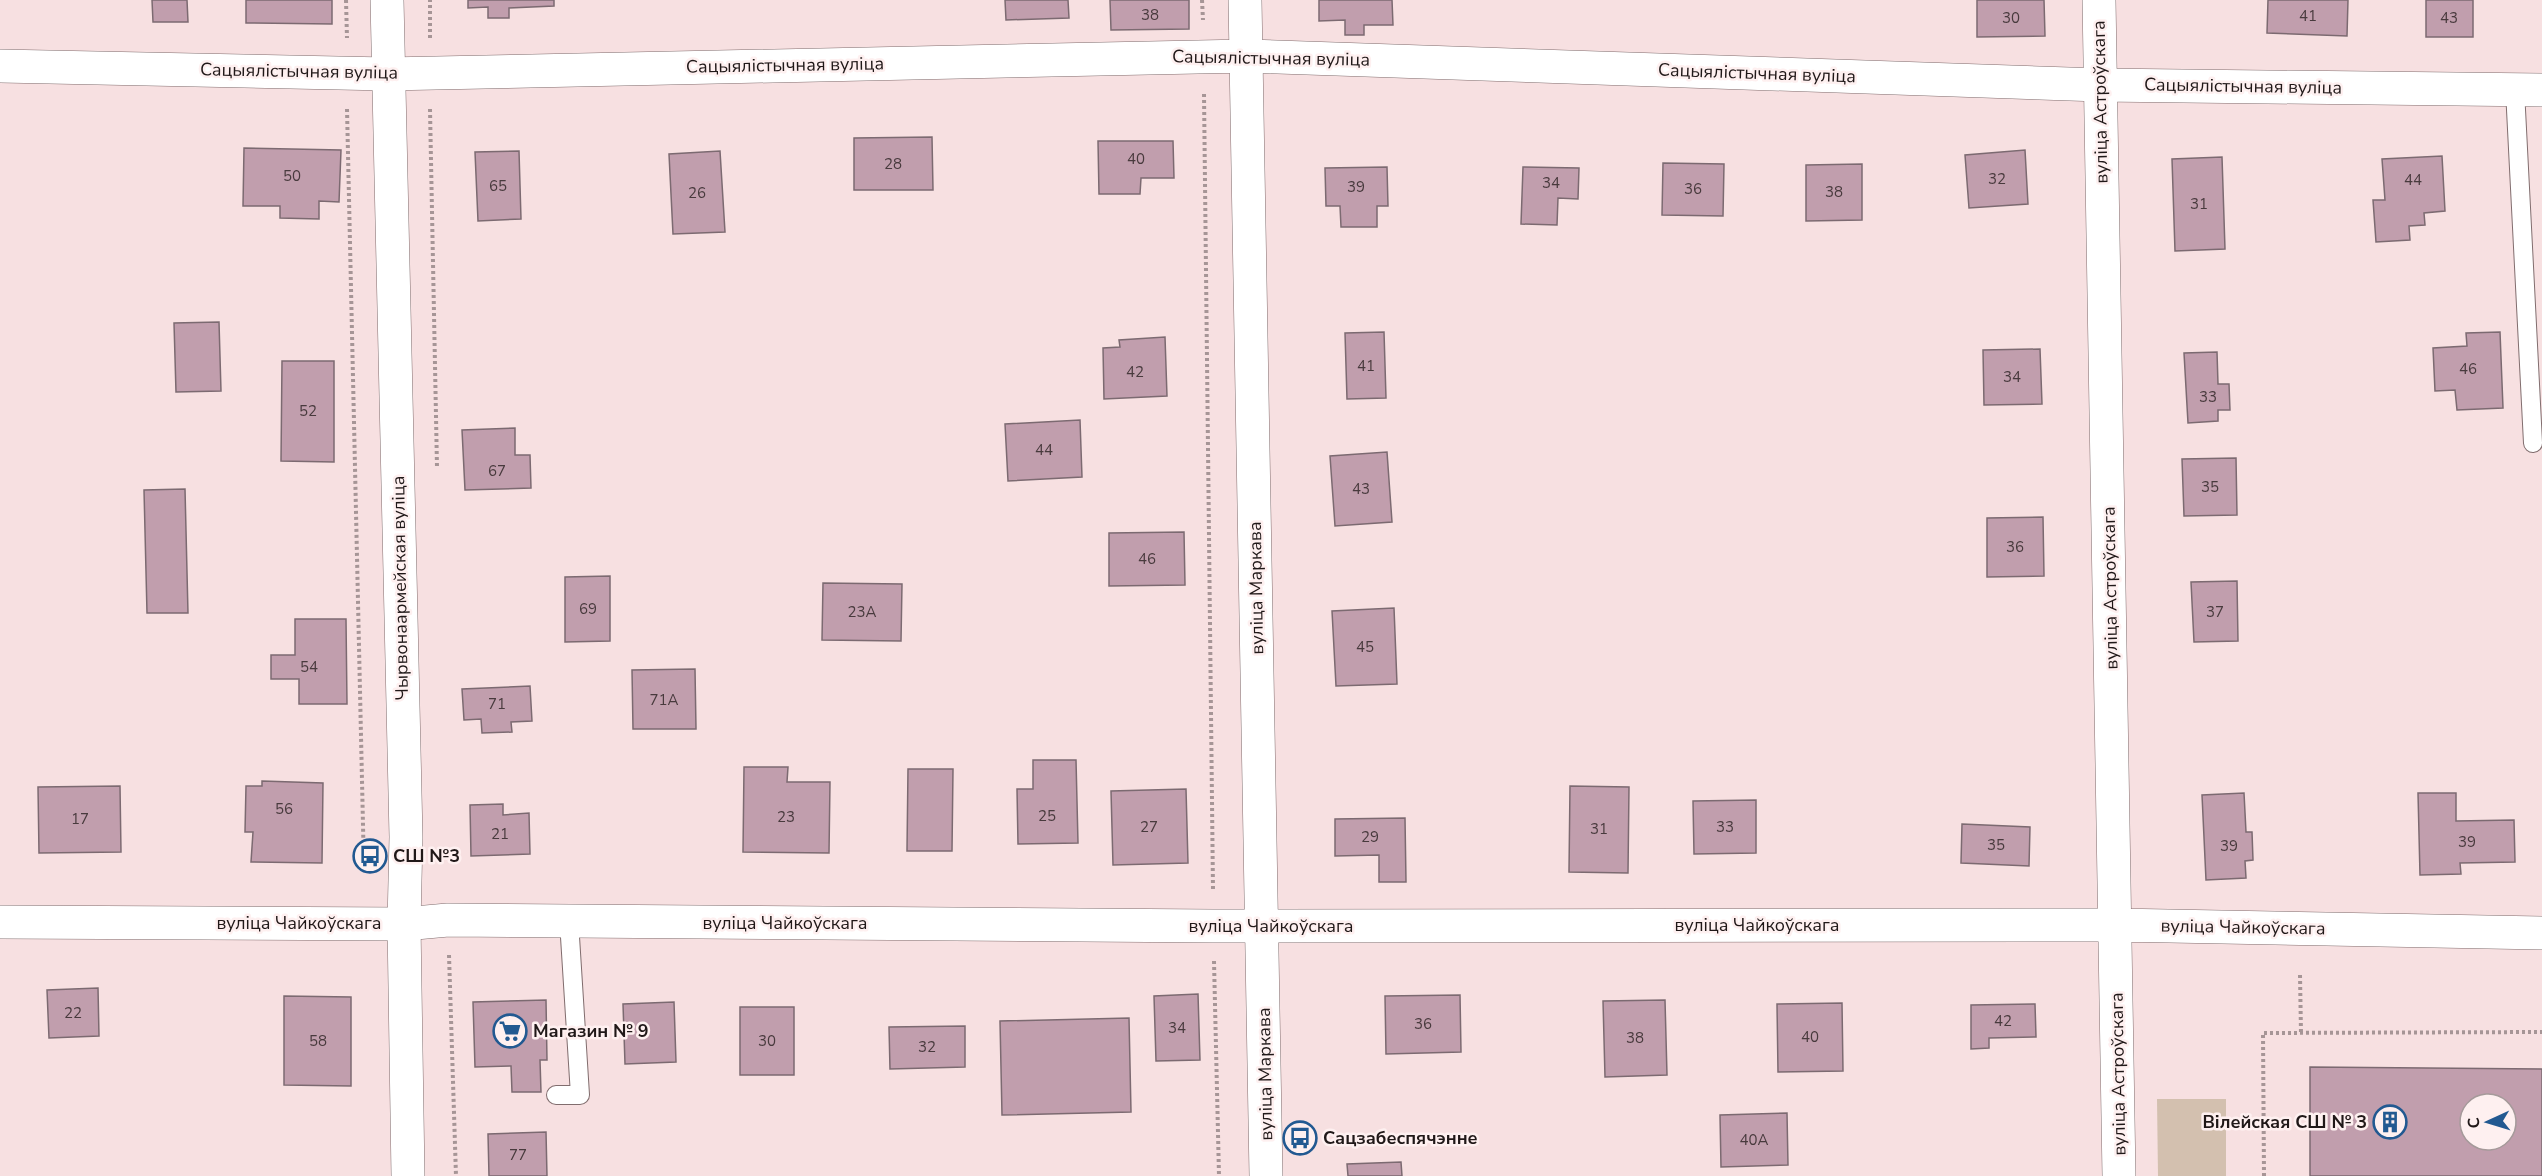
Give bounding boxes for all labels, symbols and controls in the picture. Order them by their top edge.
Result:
house number: 38 [1141,5,1159,25]
house number: 41 [2299,6,2317,26]
house number: 30 [2002,8,2020,28]
house number: 43 [2440,8,2458,28]
street label: вуліца Астроўскага [2087,20,2113,184]
street label: Сацыялістычная вуліца [1172,44,1370,72]
street label: Сацыялістычная вуліца [686,51,884,79]
street label: Сацыялістычная вуліца [200,57,398,85]
street label: Сацыялістычная вуліца [1658,58,1856,88]
street label: Сацыялістычная вуліца [2144,72,2342,100]
house number: 40 [1127,149,1145,169]
house number: 28 [884,154,902,174]
house number: 50 [283,166,301,186]
house number: 32 [1988,169,2006,189]
house number: 44 [2404,170,2422,190]
house number: 34 [1542,173,1560,193]
house number: 65 [489,176,507,196]
house number: 39 [1347,177,1365,197]
house number: 36 [1684,179,1702,199]
house number: 38 [1825,182,1843,202]
house number: 26 [688,183,706,203]
house number: 31 [2190,194,2208,214]
house number: 41 [1357,356,1375,376]
house number: 46 [2459,359,2477,379]
house number: 42 [1126,362,1144,382]
house number: 34 [2003,367,2021,387]
house number: 33 [2199,387,2217,407]
house number: 52 [299,401,317,421]
house number: 44 [1035,440,1053,460]
house number: 67 [488,461,506,481]
street label: Чырвонаармейская вуліца [386,475,414,701]
house number: 35 [2201,477,2219,497]
house number: 43 [1352,479,1370,499]
street label: вуліца Астроўскага [2097,506,2123,670]
street label: вуліца Маркава [1243,521,1269,655]
house number: 36 [2006,537,2024,557]
house number: 46 [1138,549,1156,569]
house number: 69 [579,599,597,619]
house number: 23А [848,602,877,622]
house number: 37 [2206,602,2224,622]
house number: 45 [1356,637,1374,657]
house number: 54 [300,657,318,677]
house number: 71А [650,690,679,710]
house number: 71 [488,694,506,714]
house number: 56 [275,799,293,819]
house number: 25 [1038,806,1056,826]
house number: 23 [777,807,795,827]
house number: 17 [71,809,89,829]
house number: 27 [1140,817,1158,837]
house number: 33 [1716,817,1734,837]
house number: 31 [1590,819,1608,839]
house number: 21 [491,824,509,844]
house number: 29 [1361,827,1379,847]
house number: 39 [2458,832,2476,852]
house number: 35 [1987,835,2005,855]
house number: 39 [2220,836,2238,856]
bus stop icon: СШ №3 [352,838,388,874]
place label: СШ №3 [393,844,460,868]
street label: вуліца Чайкоўскага [217,911,381,935]
street label: вуліца Чайкоўскага [703,911,867,935]
street label: вуліца Чайкоўскага [1675,913,1839,937]
street label: вуліца Чайкоўскага [1189,914,1353,938]
street label: вуліца Чайкоўскага [2160,914,2326,940]
street label: вуліца Астроўскага [2105,992,2131,1156]
house number: 22 [64,1003,82,1023]
street label: вуліца Маркава [1252,1007,1278,1141]
house number: 42 [1994,1011,2012,1031]
supermarket icon: Магазин № 9 [492,1013,528,1049]
house number: 36 [1414,1014,1432,1034]
house number: 34 [1168,1018,1186,1038]
place label: Магазин № 9 [533,1019,649,1043]
house number: 40 [1801,1027,1819,1047]
house number: 38 [1626,1028,1644,1048]
house number: 58 [309,1031,327,1051]
house number: 30 [758,1031,776,1051]
house number: 32 [918,1037,936,1057]
north arrow [2458,1092,2518,1152]
building icon: Вілейская СШ № 3 [2372,1104,2408,1140]
place label: Вілейская СШ № 3 [2202,1110,2367,1134]
text: С [2463,1117,2485,1129]
bus stop icon: Сацзабеспячэнне [1282,1120,1318,1156]
place label: Сацзабеспячэнне [1323,1126,1478,1150]
house number: 40А [1740,1130,1769,1150]
house number: 77 [509,1145,527,1165]

